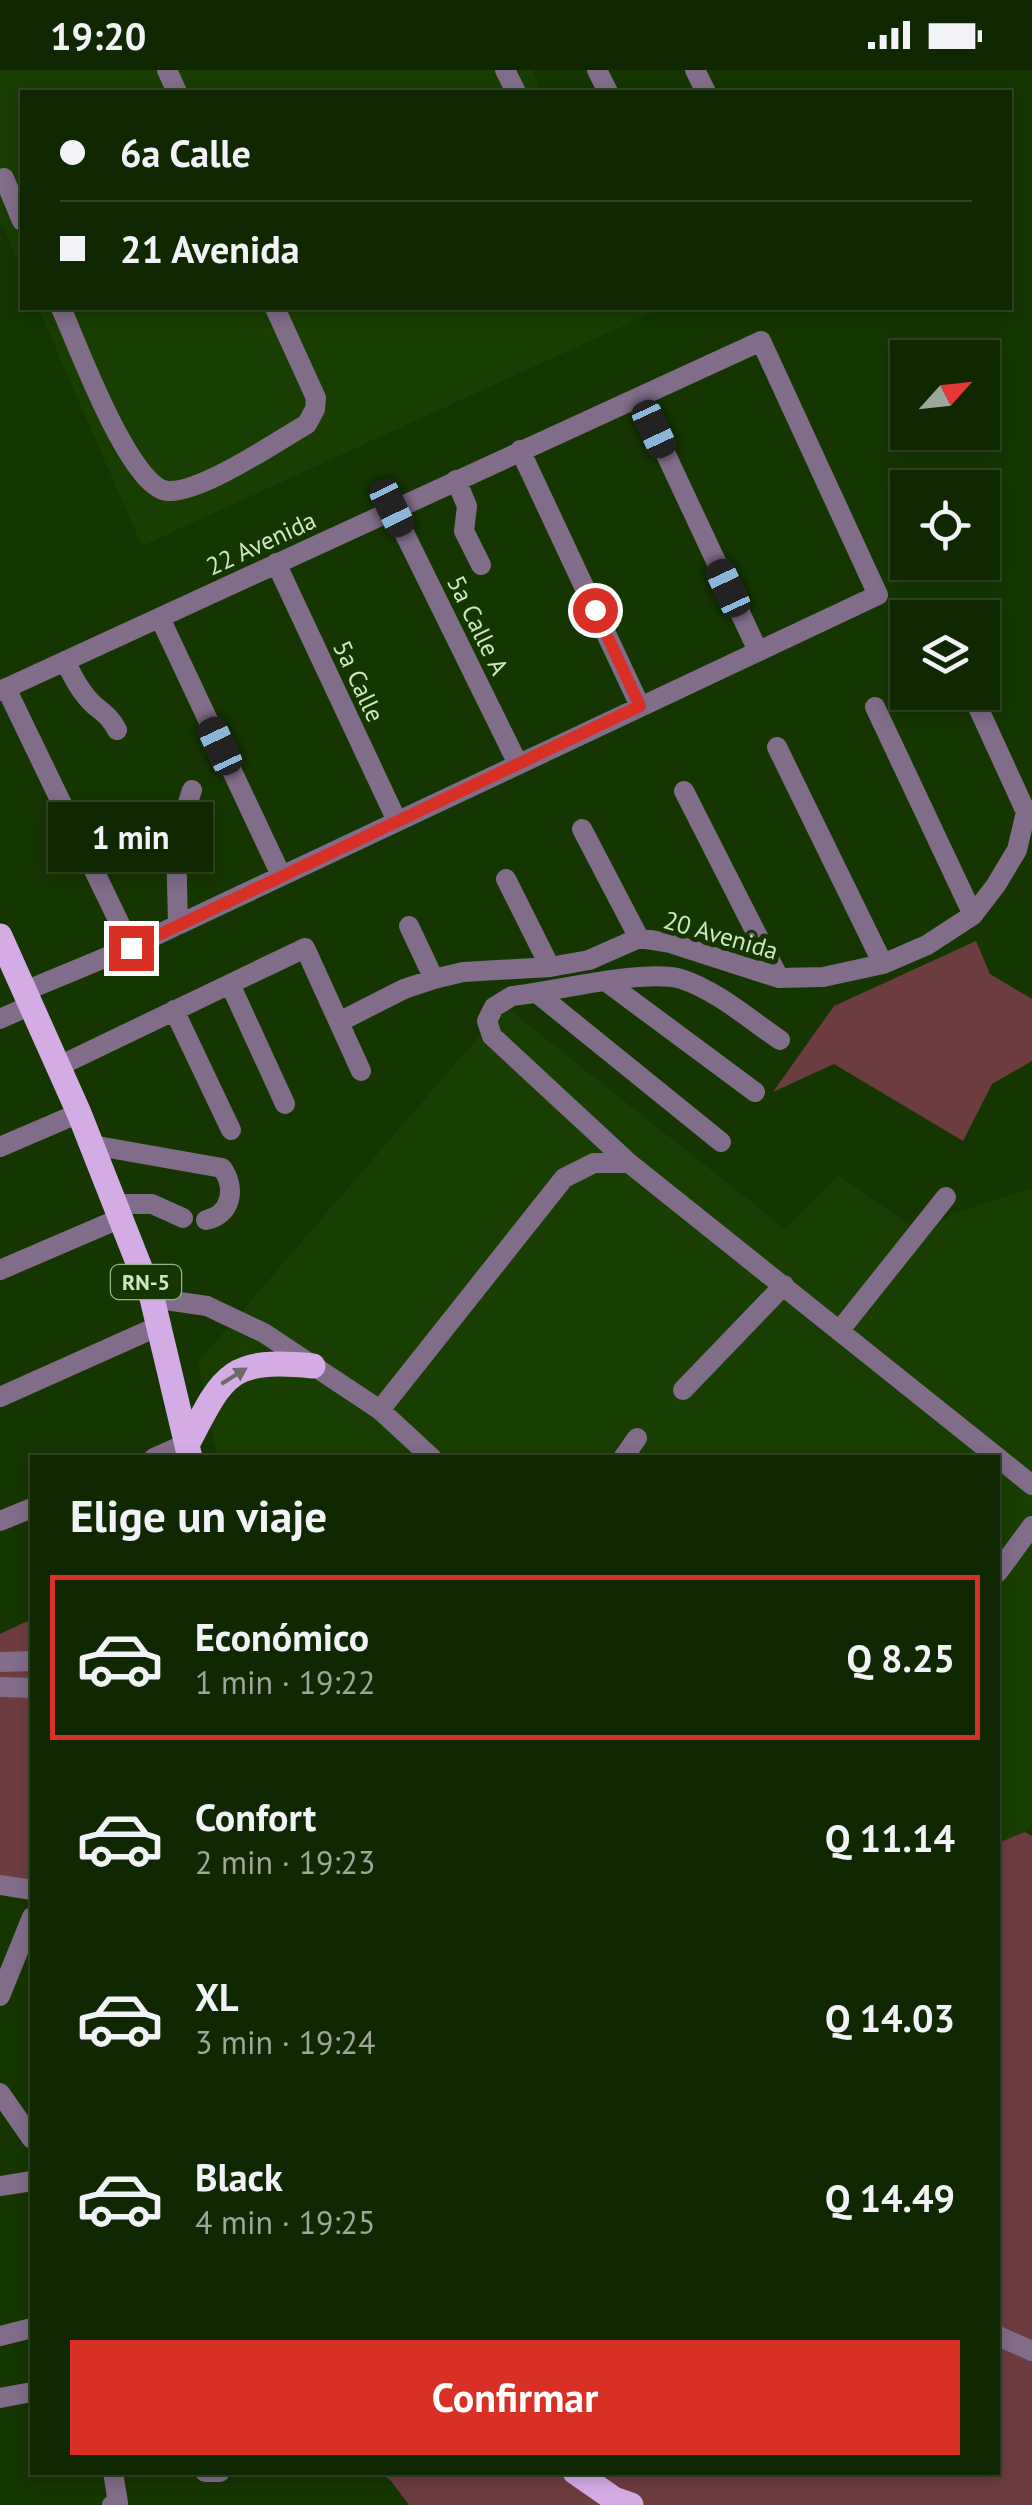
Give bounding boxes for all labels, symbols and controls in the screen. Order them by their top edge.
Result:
text: 19:20 [50,11,146,60]
text: 6a Calle [120,128,251,177]
text: 21 Avenida [120,224,300,273]
north arrow [890,340,1000,450]
map controls [890,340,1000,710]
car [628,395,680,463]
button: locate [890,470,1000,580]
car [365,474,419,542]
street label: 22 Avenida [201,504,321,582]
car [702,554,754,622]
street label: 5a Calle A [440,570,516,680]
route start [573,588,618,633]
button: layers [890,600,1000,710]
street label: 5a Calle [326,635,392,727]
car [194,712,246,780]
callout: 1 min [48,803,214,873]
text: 1 min [91,816,170,858]
street label: 20 Avenida [660,903,782,967]
route end [109,926,154,971]
road number: RN-5 [111,1265,181,1299]
one-way arrow [221,1367,248,1386]
text: Elige un viaje [70,1486,327,1544]
text: Económico [195,1612,369,1661]
icon: car [75,1613,165,1703]
text: Q 8.25 [846,1633,955,1682]
text: 1 min · 19:22 [195,1661,375,1703]
text: Confort [195,1792,316,1841]
icon: car [75,1793,165,1883]
text: Q 11.14 [825,1813,955,1862]
text: 2 min · 19:23 [195,1841,375,1883]
text: XL [195,1972,239,2021]
icon: car [75,1973,165,2063]
text: Q 14.03 [825,1993,955,2042]
text: 3 min · 19:24 [195,2021,375,2063]
text: Black [195,2152,283,2201]
icon: car [75,2153,165,2243]
text: Q 14.49 [825,2173,955,2222]
text: 4 min · 19:25 [195,2201,375,2243]
button: Confirmar [70,2340,960,2455]

